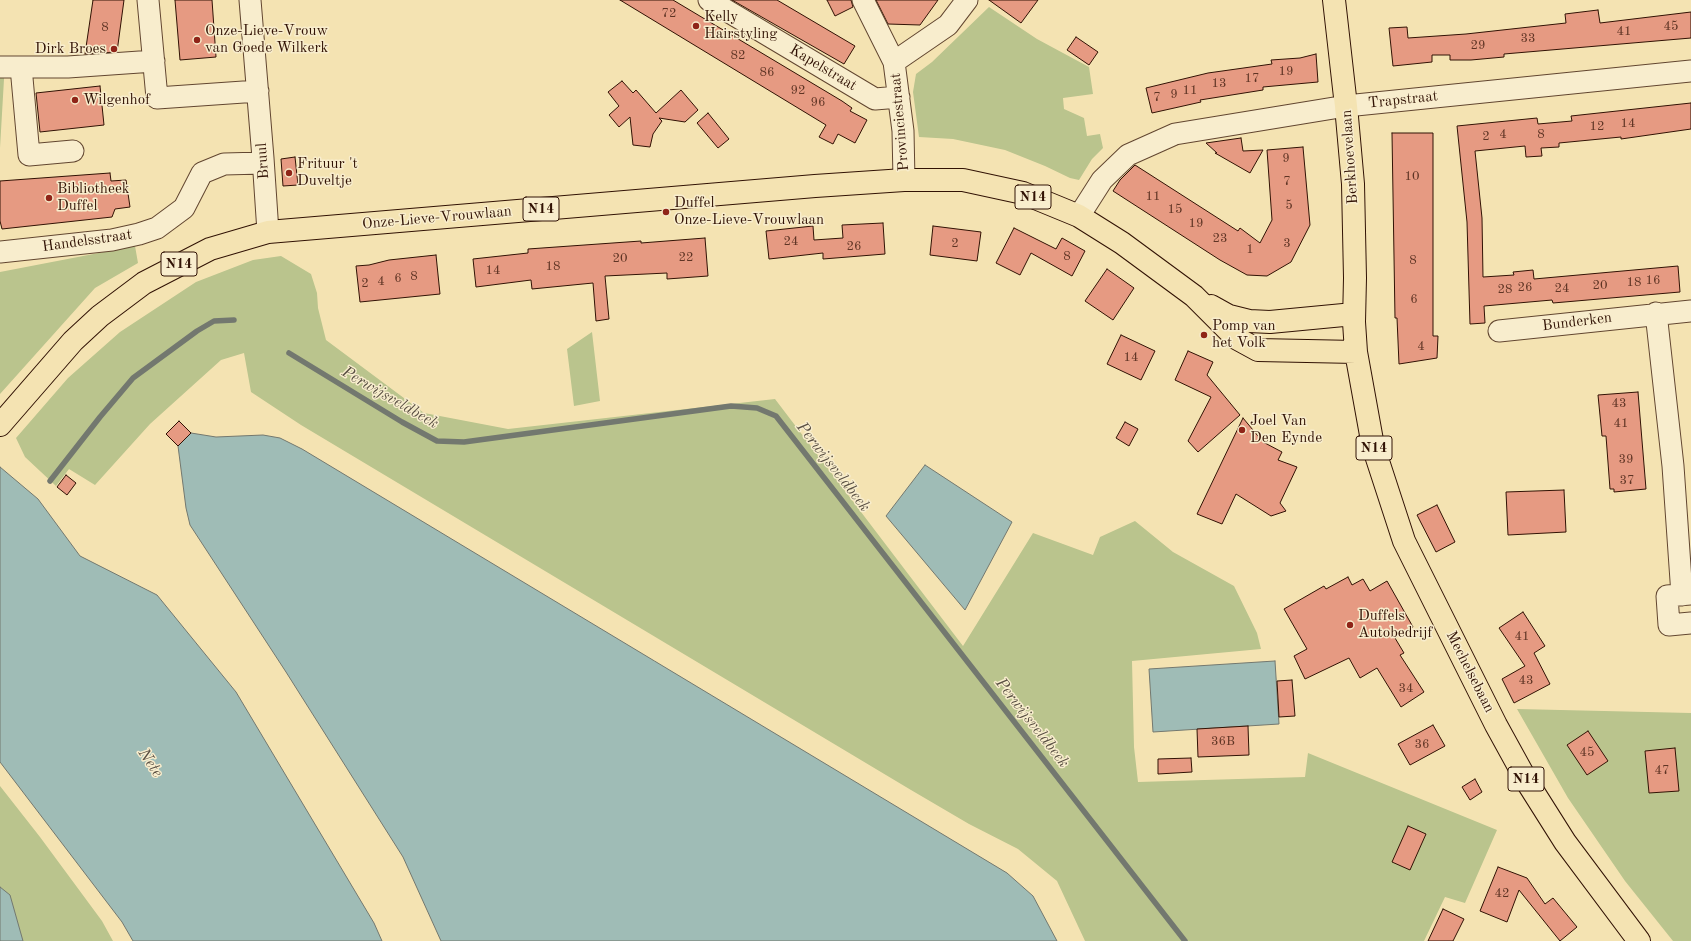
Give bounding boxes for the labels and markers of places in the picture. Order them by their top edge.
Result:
place label: Kelly Hairstyling [704,8,777,43]
marker: Kelly Hairstyling [691,21,701,31]
place label: Onze-Lieve-Vrouw van Goede Wilkerk [205,22,328,57]
marker: Onze-Lieve-Vrouw van Goede Wilkerk [192,35,202,45]
place label: Dirk Broes [35,40,106,58]
marker: Dirk Broes [109,44,119,54]
place label: Wilgenhof [83,91,150,109]
marker: Wilgenhof [70,95,80,105]
place label: Frituur 't Duveltje [297,155,358,190]
marker: Frituur 't Duveltje [284,168,294,178]
place label: Bibliotheek Duffel [57,180,130,215]
marker: Bibliotheek Duffel [44,193,54,203]
place label: Duffel Onze-Lieve-Vrouwlaan [674,194,824,229]
marker: Duffel Onze-Lieve-Vrouwlaan [661,207,671,217]
place label: Pomp van het Volk [1212,317,1276,352]
marker: Pomp van het Volk [1199,330,1209,340]
place label: Joel Van Den Eynde [1250,412,1322,447]
marker: Joel Van Den Eynde [1237,425,1247,435]
place label: Duffels Autobedrijf [1358,607,1433,642]
marker: Duffels Autobedrijf [1345,620,1355,630]

